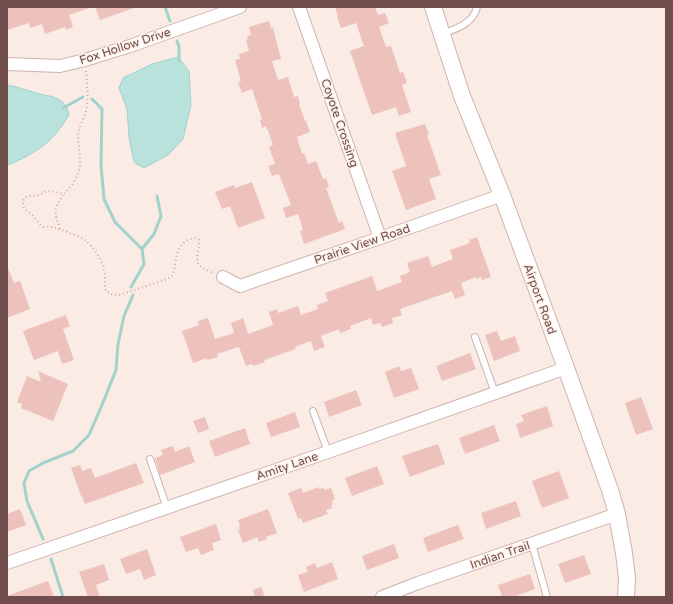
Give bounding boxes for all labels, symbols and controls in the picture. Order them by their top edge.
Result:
street label: Fox Hollow Drive [78,25,173,67]
street label: Coyote Crossing [318,77,362,169]
street label: Prairie View Road [312,221,412,267]
street label: Airport Road [521,262,559,336]
street label: Amity Lane [254,449,320,483]
street label: Indian Trail [468,538,532,572]

